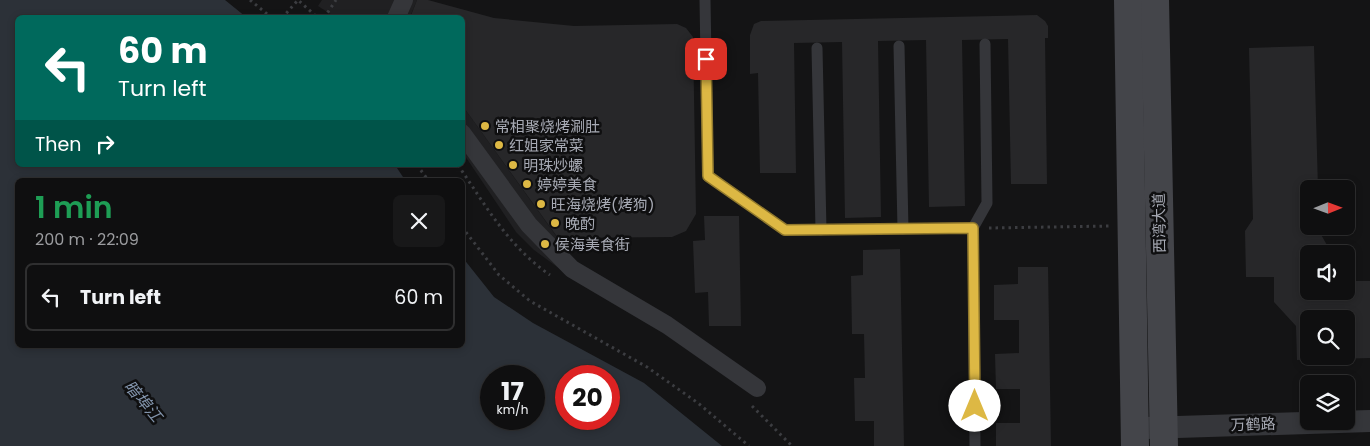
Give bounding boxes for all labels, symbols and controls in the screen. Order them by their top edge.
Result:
text: 60 m [118,26,208,75]
icon: left [35,35,100,100]
pin [685,38,727,80]
icon: arrive [692,45,720,73]
text: Turn left [118,73,206,104]
place label: 常相聚烧烤涮肚 [495,116,600,137]
marker: 常相聚烧烤涮肚 [479,120,491,132]
icon: right [91,130,119,158]
text: Then [35,131,81,158]
place label: 红姐家常菜 [509,135,584,156]
marker: 红姐家常菜 [493,139,505,151]
place label: 明珠炒螺 [523,155,583,176]
marker: 明珠炒螺 [507,159,519,171]
place label: 婷婷美食 [537,174,597,195]
marker: 婷婷美食 [521,178,533,190]
north arrow [1300,180,1355,235]
map controls [1300,180,1355,430]
text: 1 min [35,186,113,229]
street label: 西湾大道 [1148,193,1170,253]
place label: 旺海烧烤(烤狗) [551,194,655,215]
button: close [393,195,445,247]
marker: 旺海烧烤(烤狗) [535,198,547,210]
place label: 晚酌 [565,213,595,234]
marker: 晚酌 [549,217,561,229]
text: 200 m · 22:09 [35,228,139,251]
place label: 侯海美食街 [555,234,630,255]
marker: 侯海美食街 [539,238,551,250]
button: sound [1300,245,1355,300]
icon: left [37,283,65,311]
text: Turn left [80,284,161,311]
text: 60 m [394,284,443,311]
button: search [1300,310,1355,365]
speed limit sign: 20 [555,365,620,430]
text: 17 [501,374,524,409]
water label: 暗埠江 [119,375,169,428]
button: layers [1300,375,1355,430]
position arrow [948,379,1000,431]
text: km/h [497,401,528,418]
street label: 万鹤路 [1230,413,1276,435]

